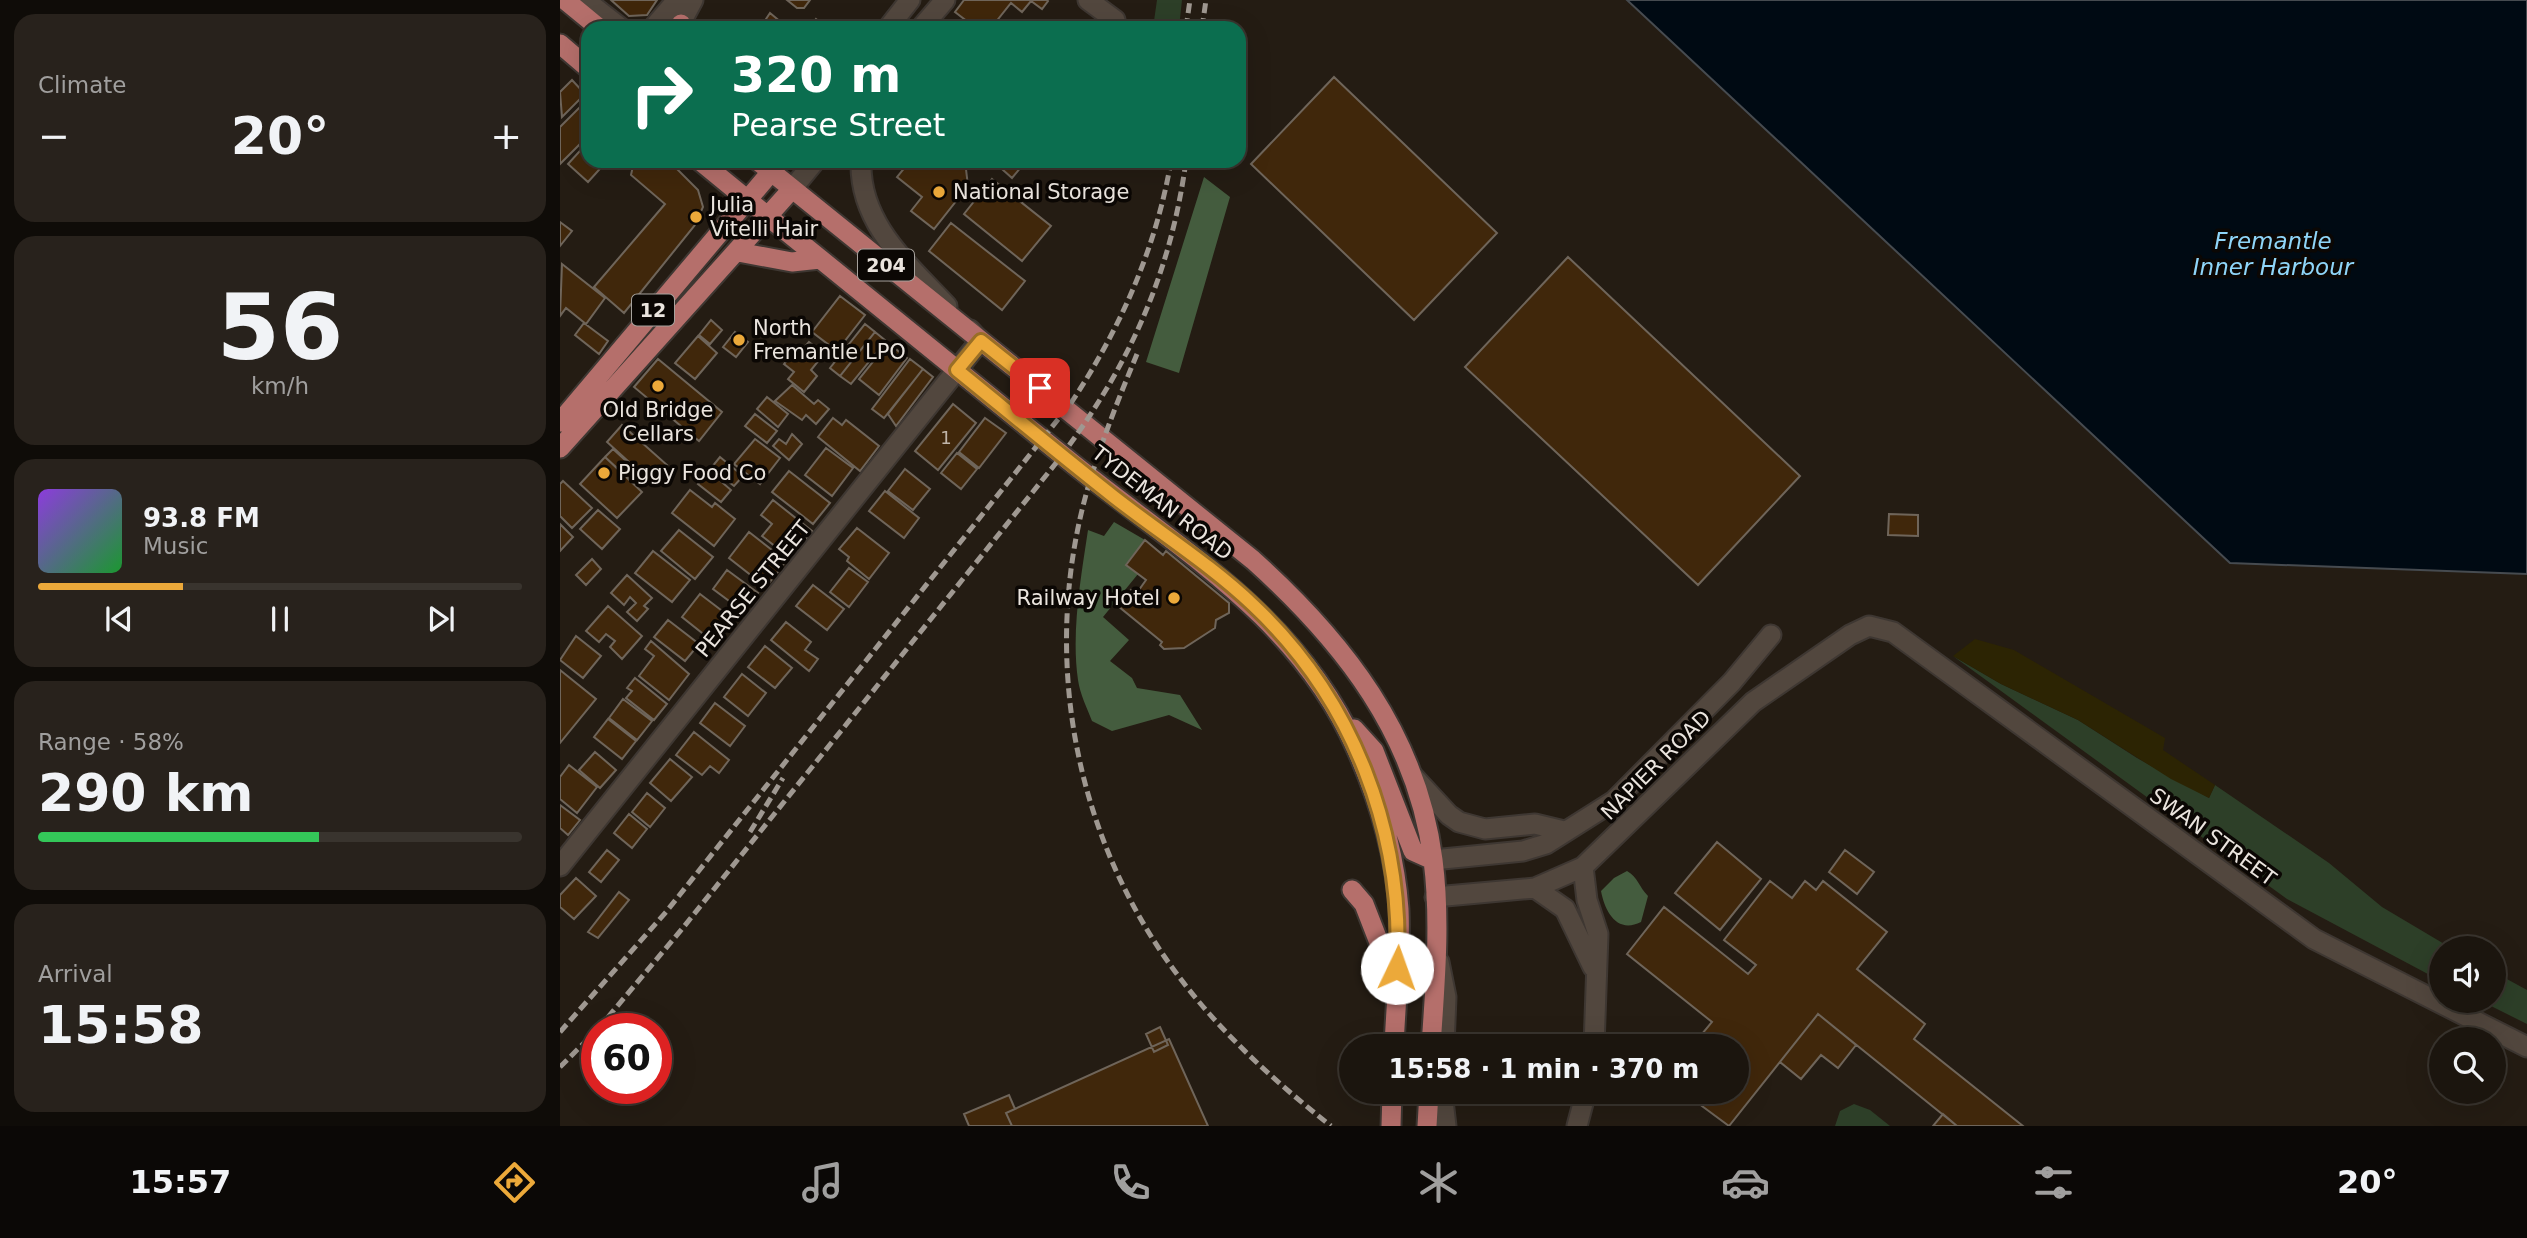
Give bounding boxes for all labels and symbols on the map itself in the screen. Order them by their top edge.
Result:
place label: National Storage [953,180,1129,204]
marker: National Storage [931,184,947,200]
place label: Julia Vitelli Hair [708,193,819,241]
marker: Julia Vitelli Hair [688,209,704,225]
water label: Fremantle Inner Harbour [2193,228,2355,280]
road number: 204 [858,249,914,280]
road number: 12 [632,294,674,326]
place label: North Fremantle LPO [753,316,906,364]
marker: North Fremantle LPO [731,332,747,348]
pin [1010,358,1070,418]
marker: Old Bridge Cellars [650,378,666,394]
place label: Old Bridge Cellars [603,398,713,446]
house number: 1 [940,427,952,448]
street label: TYDEMAN ROAD [1086,440,1237,565]
place label: Piggy Food Co [618,461,766,485]
marker: Piggy Food Co [596,465,612,481]
street label: PEARSE STREET [691,516,815,662]
place label: Railway Hotel [1017,586,1160,610]
marker: Railway Hotel [1166,590,1182,606]
street label: NAPIER ROAD [1596,705,1716,825]
street label: SWAN STREET [2145,783,2281,891]
position arrow [1360,931,1434,1005]
speed limit sign: 60 [581,1013,672,1104]

